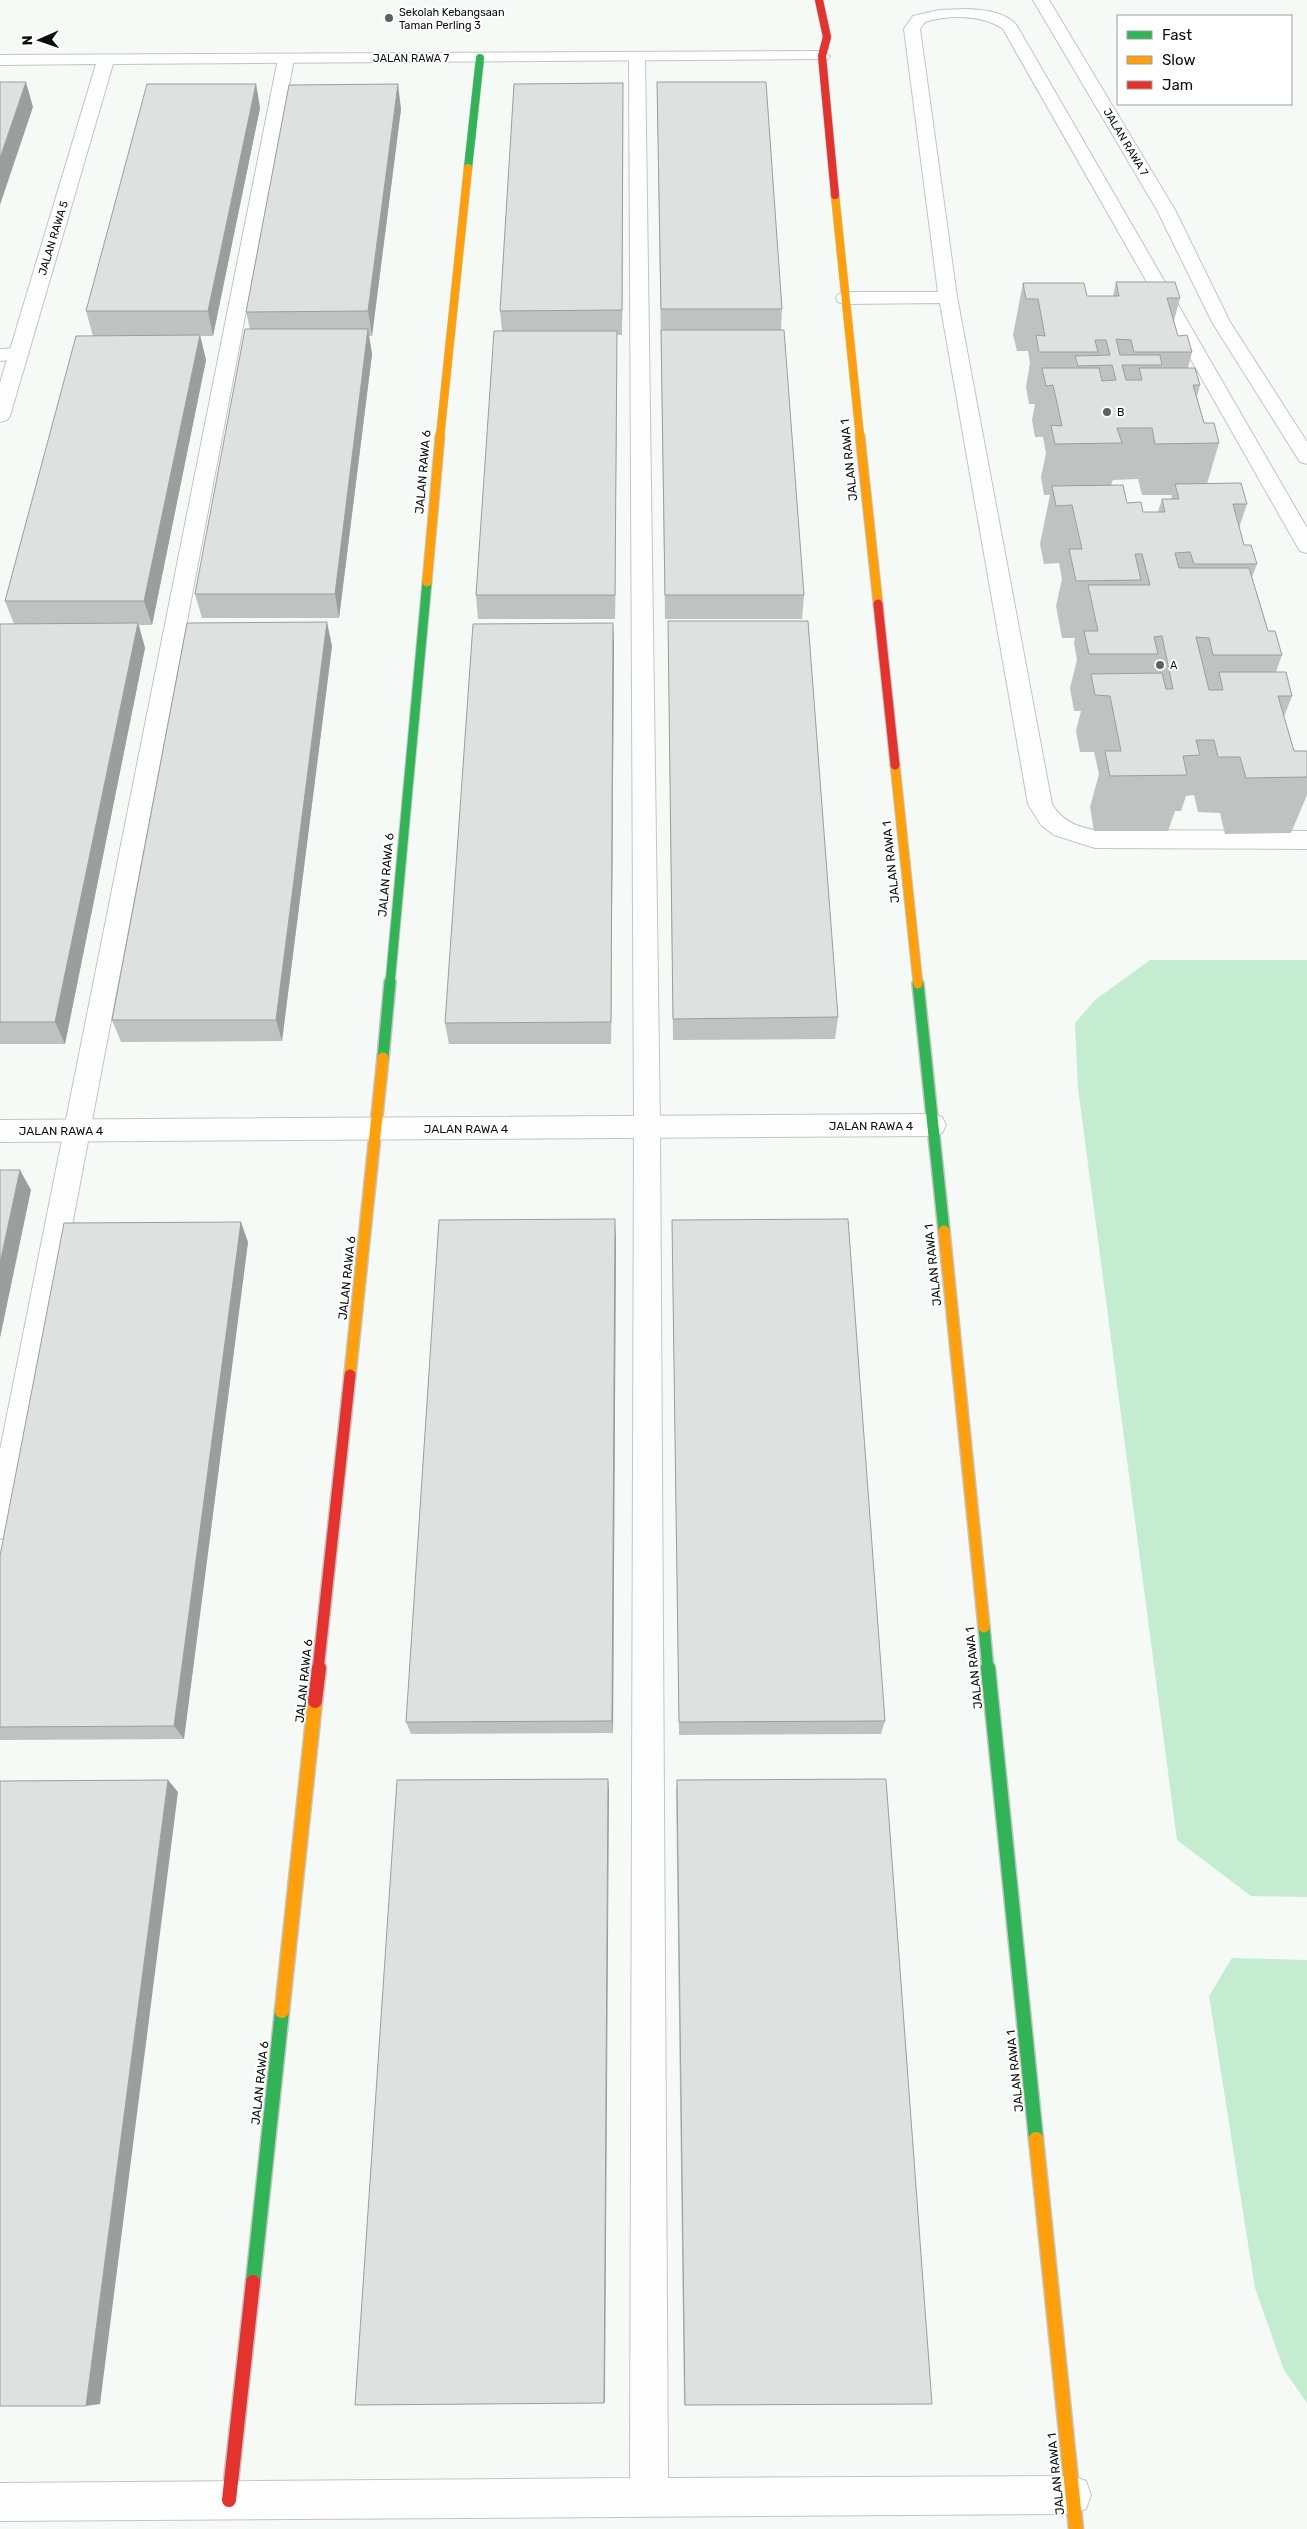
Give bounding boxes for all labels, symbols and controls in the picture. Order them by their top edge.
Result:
place label: Sekolah Kebangsaan Taman Perling 3 [399,6,505,32]
marker: Sekolah Kebangsaan Taman Perling 3 [383,12,395,24]
north arrow [15,15,65,65]
legend [1117,15,1292,105]
text: Fast [1162,26,1192,44]
text: N [19,35,36,46]
text: Slow [1162,51,1195,69]
street label: JALAN RAWA 7 [373,52,450,65]
text: Jam [1162,76,1193,94]
street label: JALAN RAWA 7 [1100,106,1151,179]
street label: JALAN RAWA 5 [36,199,71,277]
marker: B [1101,406,1113,418]
place label: B [1117,406,1124,419]
street label: JALAN RAWA 1 [838,418,860,502]
street label: JALAN RAWA 6 [412,429,434,515]
marker: A [1154,659,1166,671]
place label: A [1170,659,1178,672]
street label: JALAN RAWA 1 [880,820,902,904]
street label: JALAN RAWA 6 [375,832,397,918]
street label: JALAN RAWA 4 [829,1119,914,1133]
street label: JALAN RAWA 4 [424,1122,509,1136]
street label: JALAN RAWA 4 [19,1124,104,1138]
street label: JALAN RAWA 1 [922,1223,944,1307]
street label: JALAN RAWA 6 [336,1235,358,1321]
street label: JALAN RAWA 1 [963,1626,985,1710]
street label: JALAN RAWA 6 [293,1638,315,1724]
street label: JALAN RAWA 1 [1004,2029,1026,2113]
street label: JALAN RAWA 6 [249,2040,271,2126]
street label: JALAN RAWA 1 [1045,2432,1067,2516]

